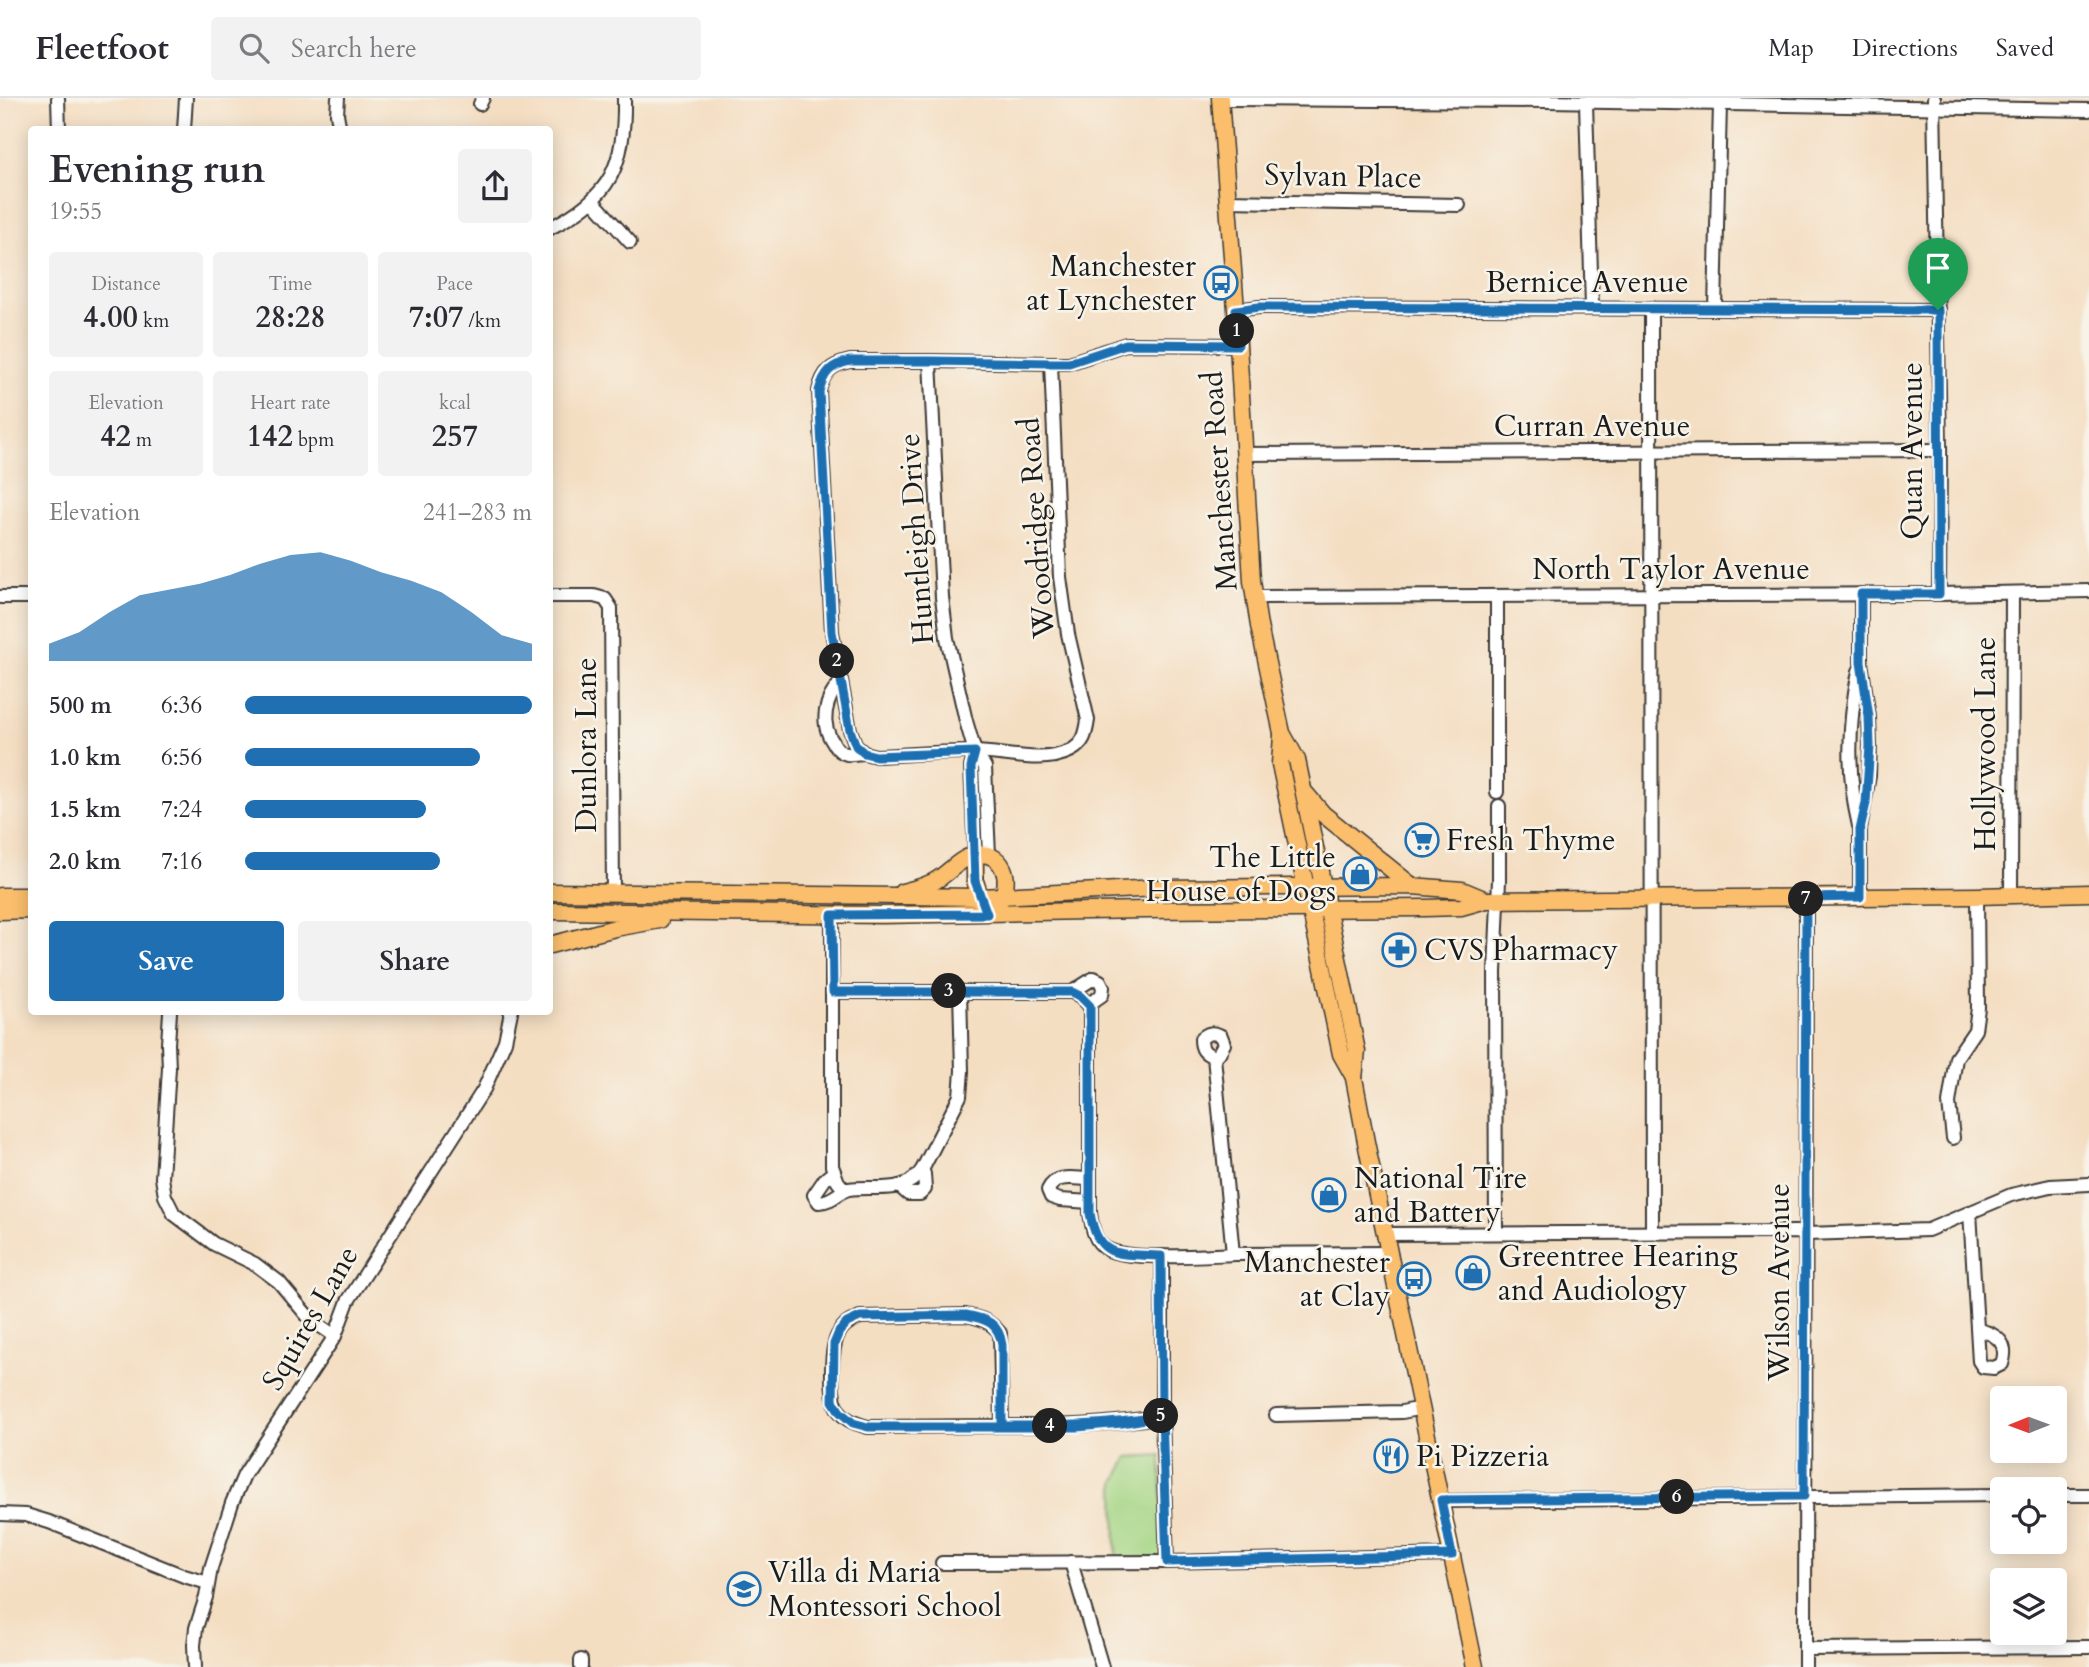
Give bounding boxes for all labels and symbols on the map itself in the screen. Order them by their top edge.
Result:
street label: Sylvan Place [1264,155,1422,198]
pin [1908,238,1968,310]
place label: Manchester at Lynchester [1027,246,1196,321]
street label: Bernice Avenue [1485,262,1689,303]
bus stop icon: Manchester at Lynchester [1202,264,1240,302]
pin: 1 [1220,314,1254,348]
street label: Quan Avenue [1892,362,1933,540]
street label: Manchester Road [1191,370,1248,592]
street label: Curran Avenue [1494,406,1690,447]
street label: Woodridge Road [1008,416,1065,641]
street label: Huntleigh Drive [889,432,944,646]
street label: North Taylor Avenue [1532,549,1810,590]
street label: Hollywood Lane [1965,637,2006,851]
pin: 2 [820,644,854,678]
street label: Dunlora Lane [566,657,607,833]
place label: Fresh Thyme [1446,820,1616,861]
supermarket icon: Fresh Thyme [1403,821,1441,859]
place label: The Little House of Dogs [1146,837,1336,912]
shop icon: The Little House of Dogs [1341,855,1379,893]
pin: 7 [1788,882,1824,916]
place label: CVS Pharmacy [1424,930,1618,971]
pharmacy icon: CVS Pharmacy [1380,931,1418,969]
pin: 3 [932,974,967,1008]
place label: National Tire and Battery [1354,1158,1527,1233]
shop icon: National Tire and Battery [1310,1176,1348,1214]
street label: Wilson Avenue [1759,1183,1800,1382]
place label: Greentree Hearing and Audiology [1498,1236,1738,1311]
street label: Squires Lane [253,1239,368,1398]
place label: Manchester at Clay [1244,1242,1390,1317]
shop icon: Greentree Hearing and Audiology [1454,1254,1492,1292]
bus stop icon: Manchester at Clay [1395,1260,1433,1298]
north arrow [1990,1386,2067,1463]
pin: 5 [1144,1398,1178,1434]
pin: 4 [1032,1408,1068,1444]
place label: Pi Pizzeria [1416,1436,1549,1477]
restaurant icon: Pi Pizzeria [1372,1437,1410,1475]
pin: 6 [1660,1480,1694,1514]
place label: Villa di Maria Montessori School [768,1552,1002,1627]
school or university icon: Villa di Maria Montessori School [725,1570,763,1608]

